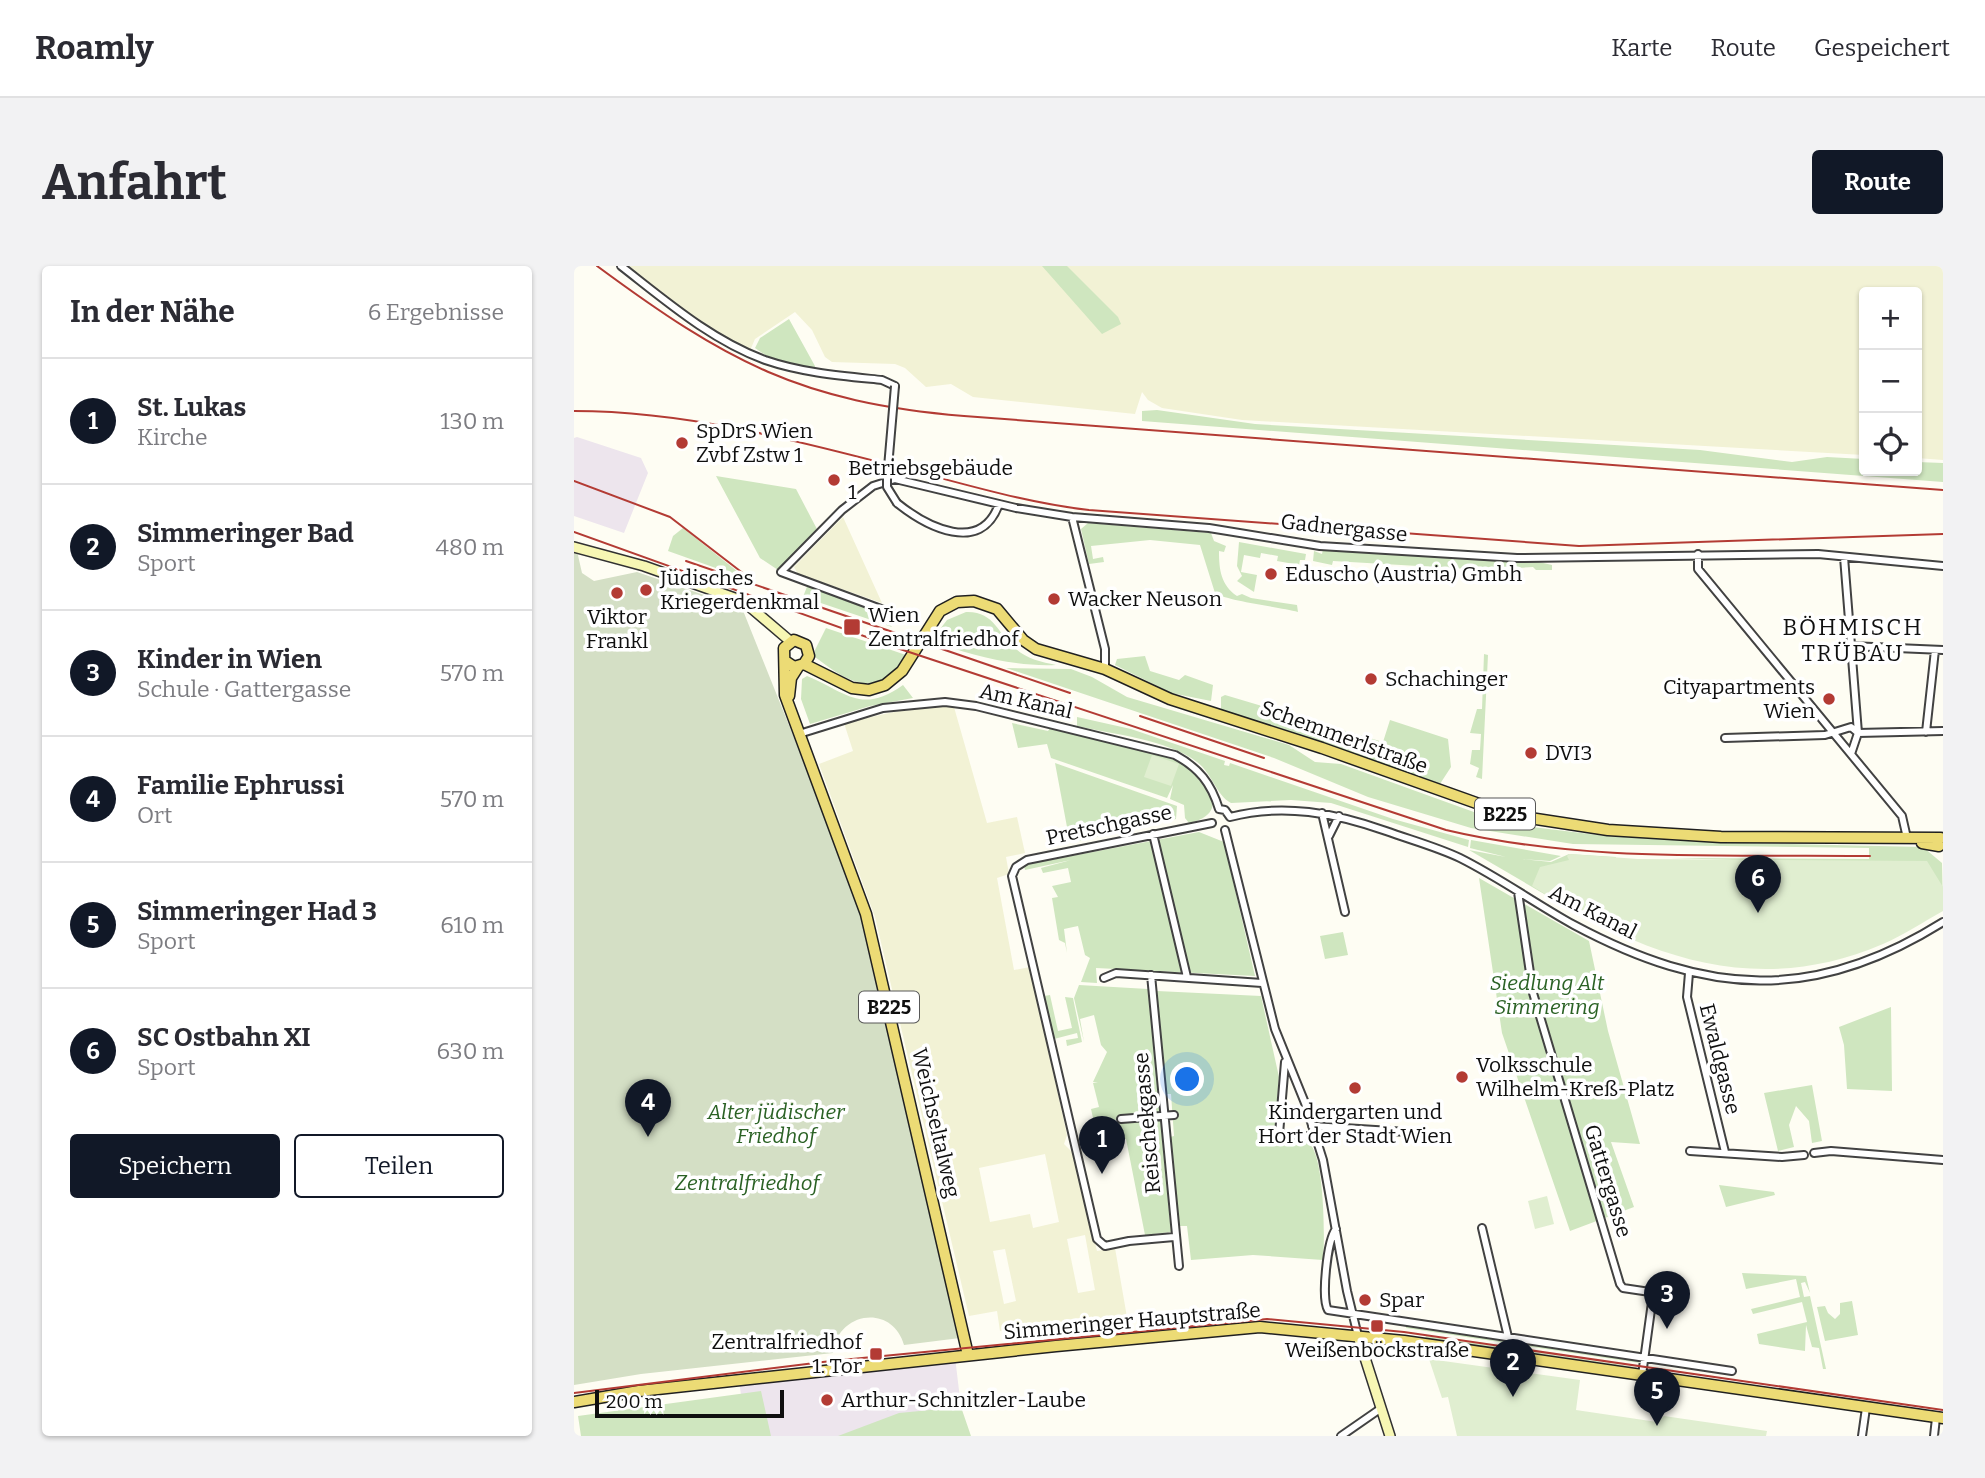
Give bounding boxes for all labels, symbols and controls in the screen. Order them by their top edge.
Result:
text: Roamly [35,28,154,68]
text: Karte [1611,34,1673,62]
text: Route [1711,34,1776,62]
text: Gespeichert [1814,34,1950,62]
button: Route [1812,150,1943,214]
text: Anfahrt [42,153,227,212]
map controls [1859,287,1922,476]
button: + [1859,287,1922,350]
text: In der Nähe [70,294,235,330]
text: 6 Ergebnisse [368,298,504,326]
button: − [1859,350,1922,413]
text: St. Lukas [137,392,246,423]
text: 1 [88,407,98,435]
text: 130 m [440,407,504,435]
button: locate [1859,413,1922,476]
place label: SpDrS Wien Zvbf Zstw 1 [696,418,813,468]
text: Kirche [137,423,208,451]
marker: SpDrS Wien Zvbf Zstw 1 [674,435,690,451]
place label: Betriebsgebäude 1 [848,455,1013,505]
marker: Betriebsgebäude 1 [826,472,842,488]
street label: Gadnergasse [1279,508,1409,548]
text: Simmeringer Bad [137,518,354,549]
text: 2 [87,533,99,561]
text: 480 m [435,533,504,561]
text: Sport [137,549,196,577]
place label: Eduscho (Austria) Gmbh [1285,561,1522,587]
place label: Jüdisches Kriegerdenkmal [659,565,819,615]
marker: Eduscho (Austria) Gmbh [1263,566,1279,582]
marker: Jüdisches Kriegerdenkmal [638,582,654,598]
marker: Viktor Frankl [609,585,625,601]
place label: Wacker Neuson [1068,586,1222,612]
marker: Wacker Neuson [1046,591,1062,607]
place label: Wien Zentralfriedhof [868,602,1020,652]
place label: Viktor Frankl [586,604,648,654]
district label: BÖHMISCH TRÜBAU [1783,613,1923,667]
marker: Wien Zentralfriedhof [842,617,862,637]
text: Kinder in Wien [137,644,322,675]
text: 3 [86,659,100,687]
text: 570 m [440,659,504,687]
place label: Schachinger [1385,666,1508,692]
marker: Schachinger [1363,671,1379,687]
place label: Cityapartments Wien [1663,674,1815,724]
text: Schule · Gattergasse [137,675,351,703]
street label: Am Kanal [977,678,1075,724]
marker: Cityapartments Wien [1821,691,1837,707]
street label: Schemmerlstraße [1257,695,1431,779]
place label: DVI3 [1545,740,1592,766]
marker: DVI3 [1523,745,1539,761]
text: Familie Ephrussi [137,770,344,801]
text: 4 [86,785,100,813]
text: 570 m [440,785,504,813]
street label: Pretschgasse [1044,799,1174,851]
road number: B225 [1475,799,1535,830]
text: Ort [137,801,172,829]
pin: 6 [1735,855,1781,913]
street label: Am Kanal [1545,879,1641,945]
text: Simmeringer Had 3 [137,896,377,927]
text: 5 [87,911,99,939]
text: 610 m [440,911,504,939]
text: Sport [137,927,196,955]
park label: Siedlung Alt Simmering [1490,970,1605,1020]
road number: B225 [859,992,919,1022]
street label: Ewaldgasse [1694,1001,1746,1117]
text: SC Ostbahn XI [137,1022,311,1053]
text: 6 [86,1037,100,1065]
text: 630 m [436,1037,504,1065]
street label: Weichseltalweg [906,1046,966,1201]
street label: Reischekgasse [1128,1051,1166,1195]
place label: Volksschule Wilhelm-Kreß-Platz [1476,1052,1674,1102]
text: Sport [137,1053,196,1081]
your location [1170,1062,1204,1096]
marker: Volksschule Wilhelm-Kreß-Platz [1454,1069,1470,1085]
pin: 4 [625,1079,671,1137]
marker: Kindergarten und Hort der Stadt Wien [1347,1080,1363,1096]
park label: Alter jüdischer Friedhof [706,1099,846,1149]
place label: Kindergarten und Hort der Stadt Wien [1258,1099,1452,1149]
pin: 1 [1079,1116,1125,1174]
street label: Gattergasse [1579,1121,1637,1241]
button: Speichern [70,1134,280,1198]
button: Teilen [294,1134,504,1198]
park label: Zentralfriedhof [675,1170,822,1196]
pin: 3 [1644,1271,1690,1329]
place label: Spar [1379,1287,1424,1313]
marker: Spar [1357,1292,1373,1308]
street label: Simmeringer Hauptstraße [1002,1297,1262,1345]
marker: Weißenböckstraße [1369,1318,1385,1334]
place label: Zentralfriedhof 1. Tor [711,1329,864,1379]
place label: Weißenböckstraße [1285,1337,1469,1363]
pin: 2 [1490,1339,1536,1397]
marker: Zentralfriedhof 1. Tor [868,1346,884,1362]
pin: 5 [1634,1368,1680,1426]
scale bar [595,1387,784,1419]
place label: Arthur-Schnitzler-Laube [841,1387,1086,1413]
text: 200 m [606,1390,663,1413]
marker: Arthur-Schnitzler-Laube [819,1392,835,1408]

